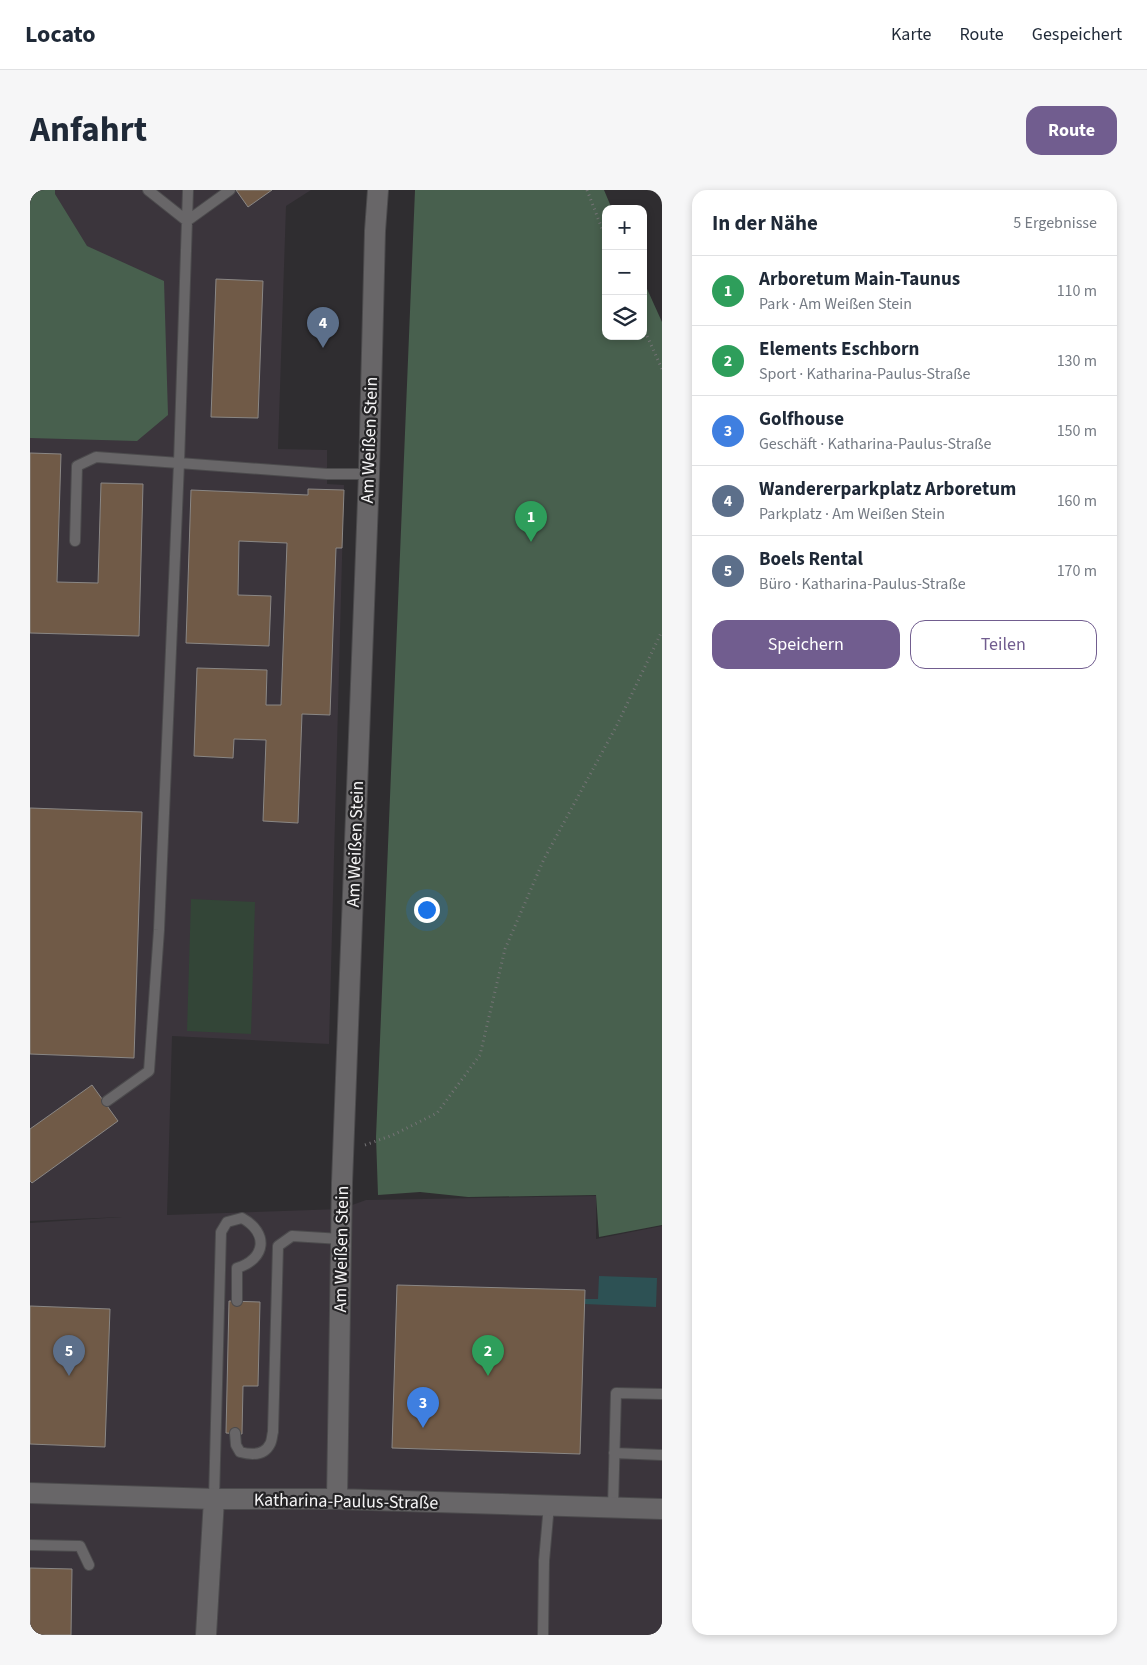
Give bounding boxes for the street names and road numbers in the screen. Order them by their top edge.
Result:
street label: Am Weißen Stein [355,376,384,504]
street label: Am Weißen Stein [341,780,370,908]
street label: Am Weißen Stein [328,1185,355,1313]
street label: Katharina-Paulus-Straße [254,1487,439,1516]

